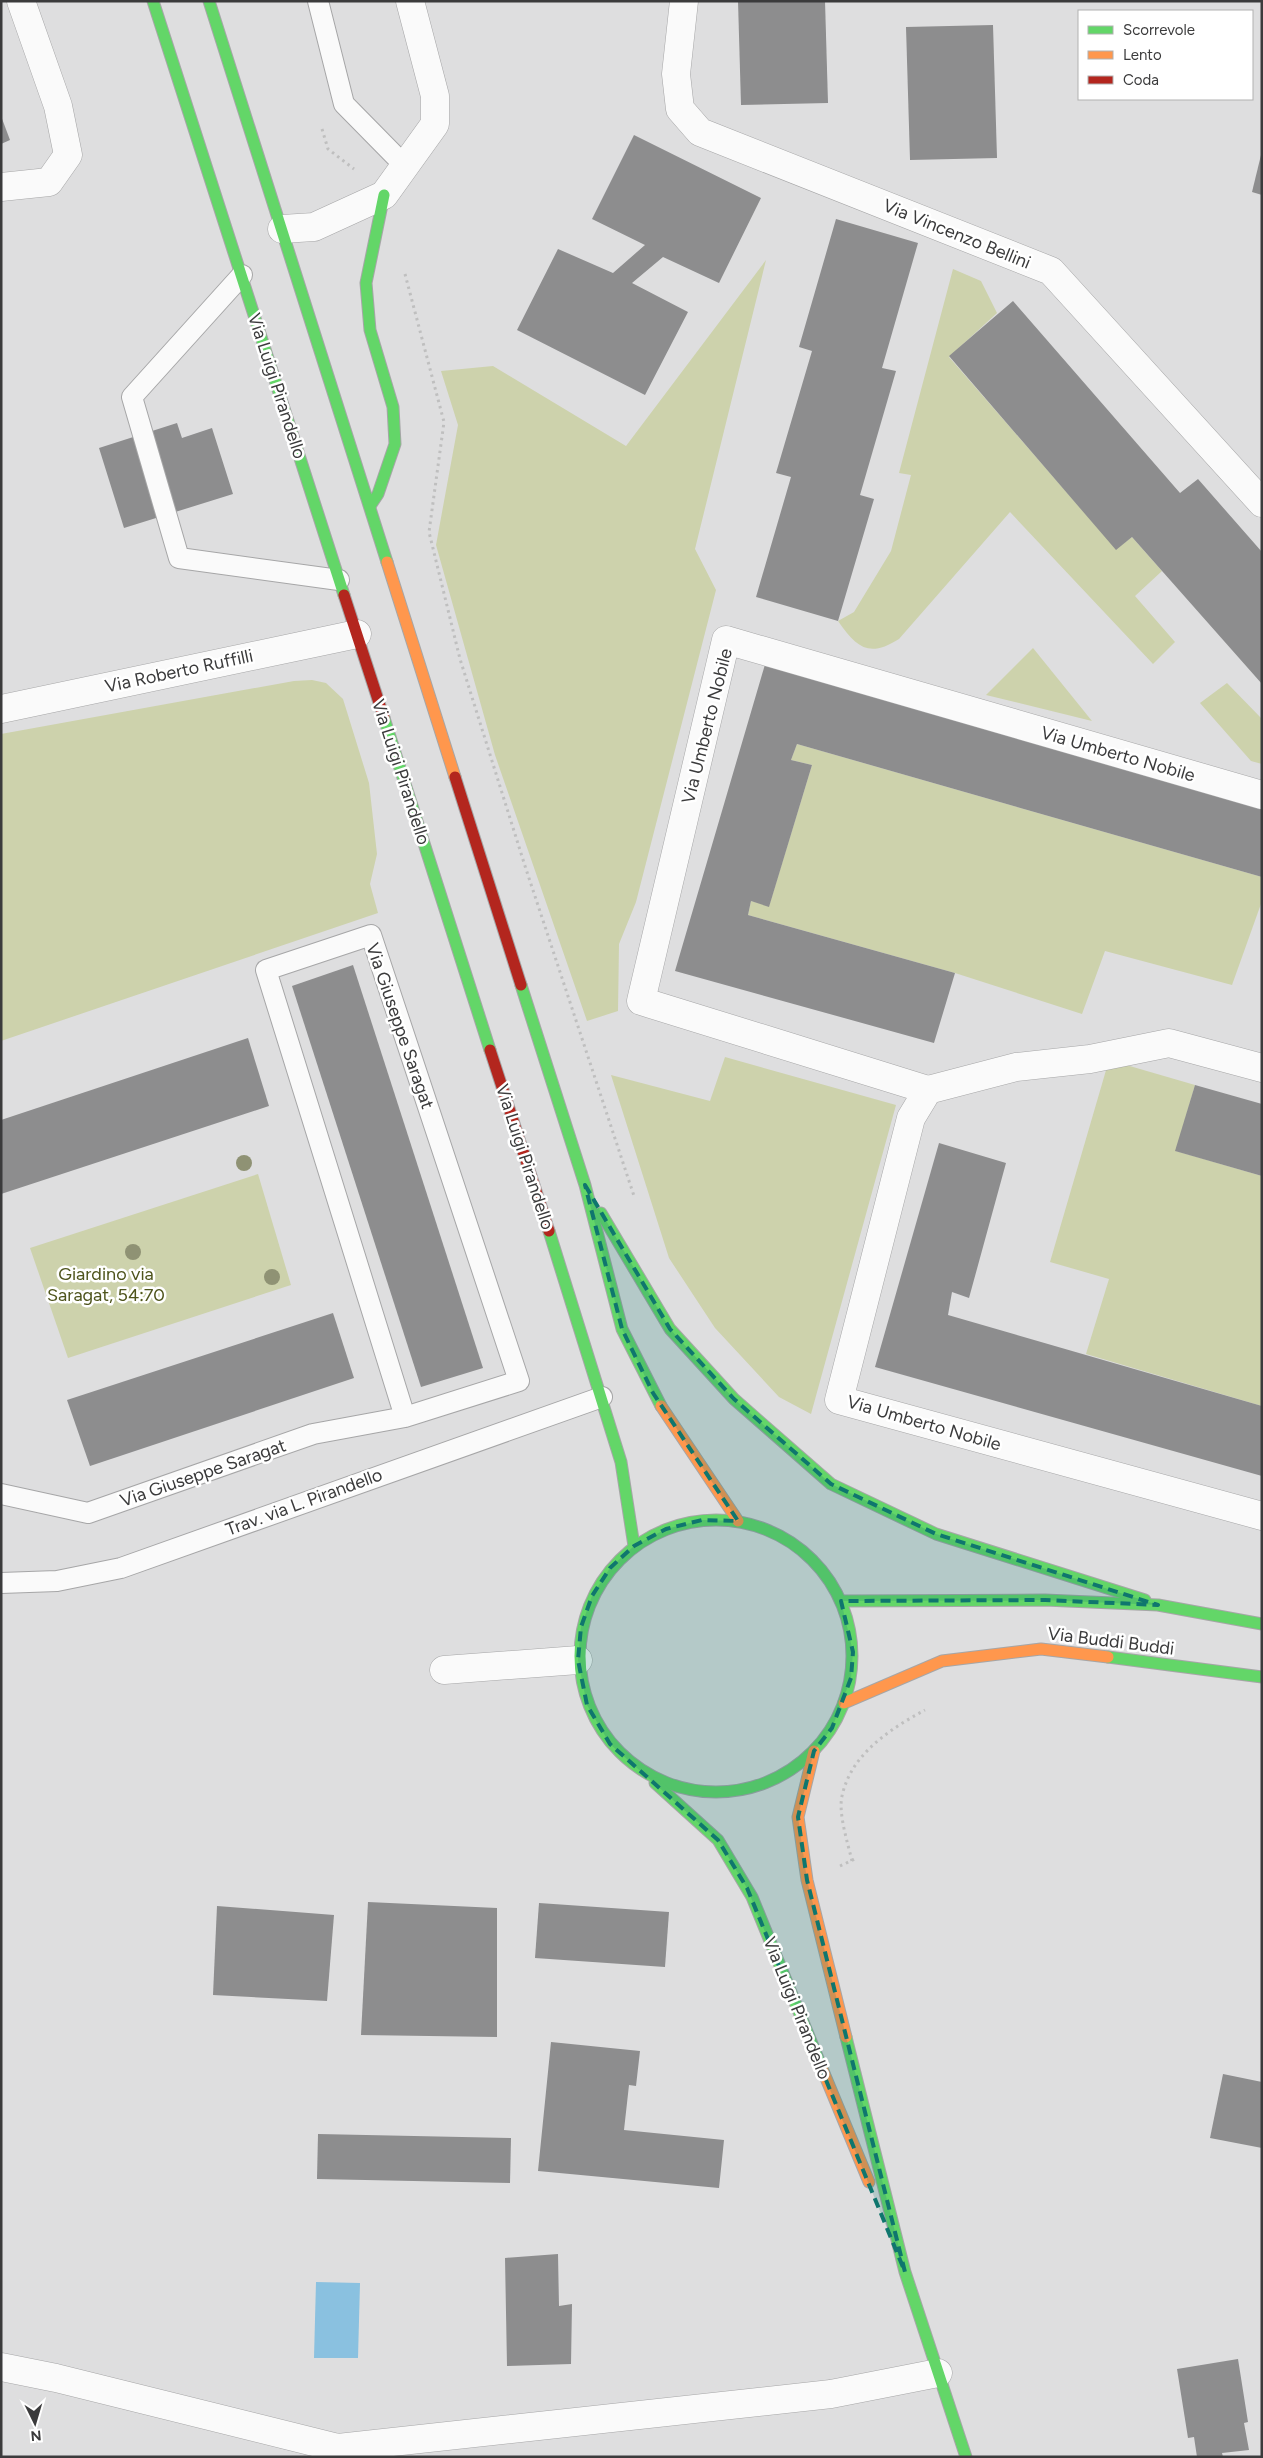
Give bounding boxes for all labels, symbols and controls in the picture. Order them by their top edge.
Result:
legend [1078,10,1253,100]
text: Scorrevole [1123,21,1195,39]
text: Lento [1123,46,1162,64]
text: Coda [1123,71,1159,89]
street label: Via Vincenzo Bellini [880,194,1034,274]
street label: Via Luigi Pirandello [243,310,311,462]
street label: Via Roberto Ruffilli [103,645,255,697]
street label: Via Umberto Nobile [677,646,737,806]
street label: Via Luigi Pirandello [367,696,435,848]
street label: Via Umberto Nobile [1038,721,1198,787]
street label: Via Giuseppe Saragat [361,940,439,1112]
street label: Via Luigi Pirandello [491,1081,559,1233]
park label: Giardino via Saragat, 54:70 [47,1263,165,1306]
street label: Via Umberto Nobile [844,1390,1004,1456]
street label: Via Giuseppe Saragat [117,1434,289,1512]
street label: Trav. via L. Pirandello [223,1463,385,1541]
street label: Via Buddi Buddi [1046,1622,1176,1660]
street label: Via Luigi Pirandello [758,1934,836,2082]
north arrow [10,2398,60,2448]
text: N [30,2427,42,2444]

